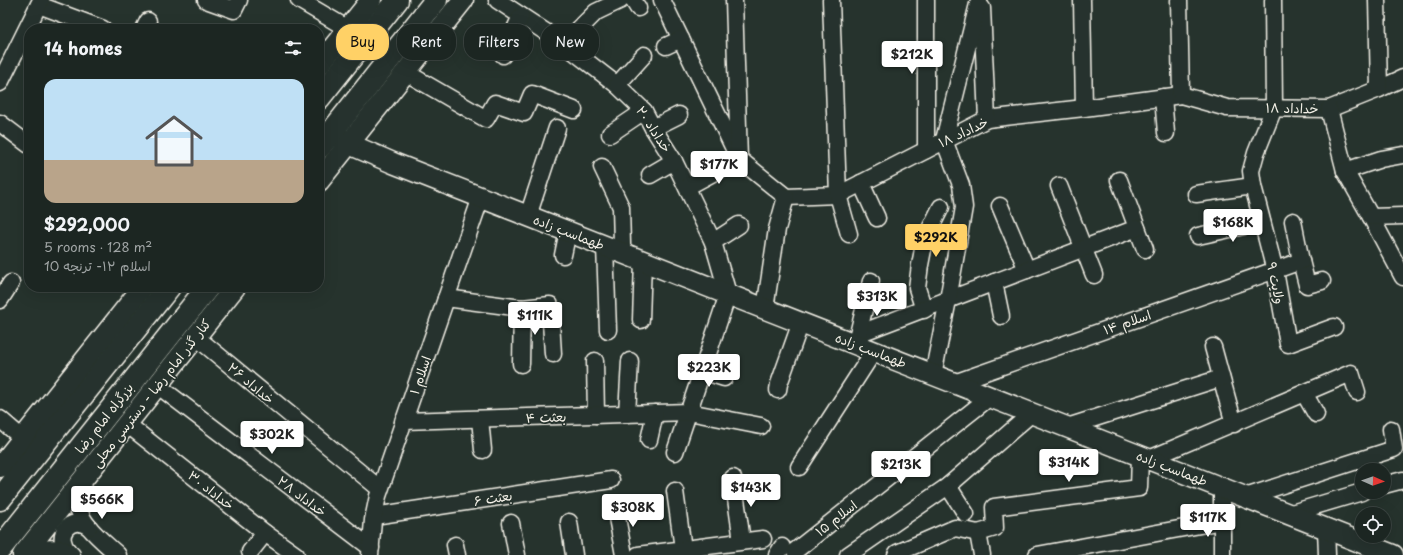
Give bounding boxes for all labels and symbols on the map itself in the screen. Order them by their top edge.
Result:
pin: $212K [884,41,940,75]
street label: خداداد ۱۸ [1265,98,1319,117]
street label: خداداد ۲۰ [632,102,677,156]
street label: خداداد ۱۸ [935,112,991,151]
pin: $177K [691,151,747,185]
street label: طهماسب زاده [531,209,608,254]
pin: $168K [1205,209,1261,243]
pin: $292K [908,224,964,258]
street label: ولایت ۹ [1263,260,1290,306]
pin: $313K [849,283,905,317]
pin: $111K [507,302,563,336]
street label: اسلام ۱۴ [1100,304,1154,340]
street label: کنار گذر امام رضا - دسترسی محلی [86,314,217,472]
street label: طهماسب زاده [833,327,910,372]
street label: اسلام ۱ [404,353,437,397]
pin: $223K [681,354,737,388]
street label: خداداد ۲۶ [224,357,279,408]
street label: بزرگراه امام رضا [70,378,139,458]
street label: بعثت ۴ [525,406,567,427]
pin: $302K [244,421,300,455]
street label: طهماسب زاده [1134,445,1211,490]
pin: $314K [1041,449,1097,483]
pin: $213K [873,451,929,485]
north arrow [1355,463,1391,499]
street label: خداداد ۳۰ [184,466,238,514]
street label: خداداد ۲۸ [274,471,331,520]
pin: $143K [723,474,779,508]
street label: بعثت ۶ [472,485,514,510]
pin: $566K [74,486,130,520]
pin: $308K [605,494,661,528]
street label: اسلام ۱۵ [811,495,862,542]
pin: $117K [1180,504,1236,538]

